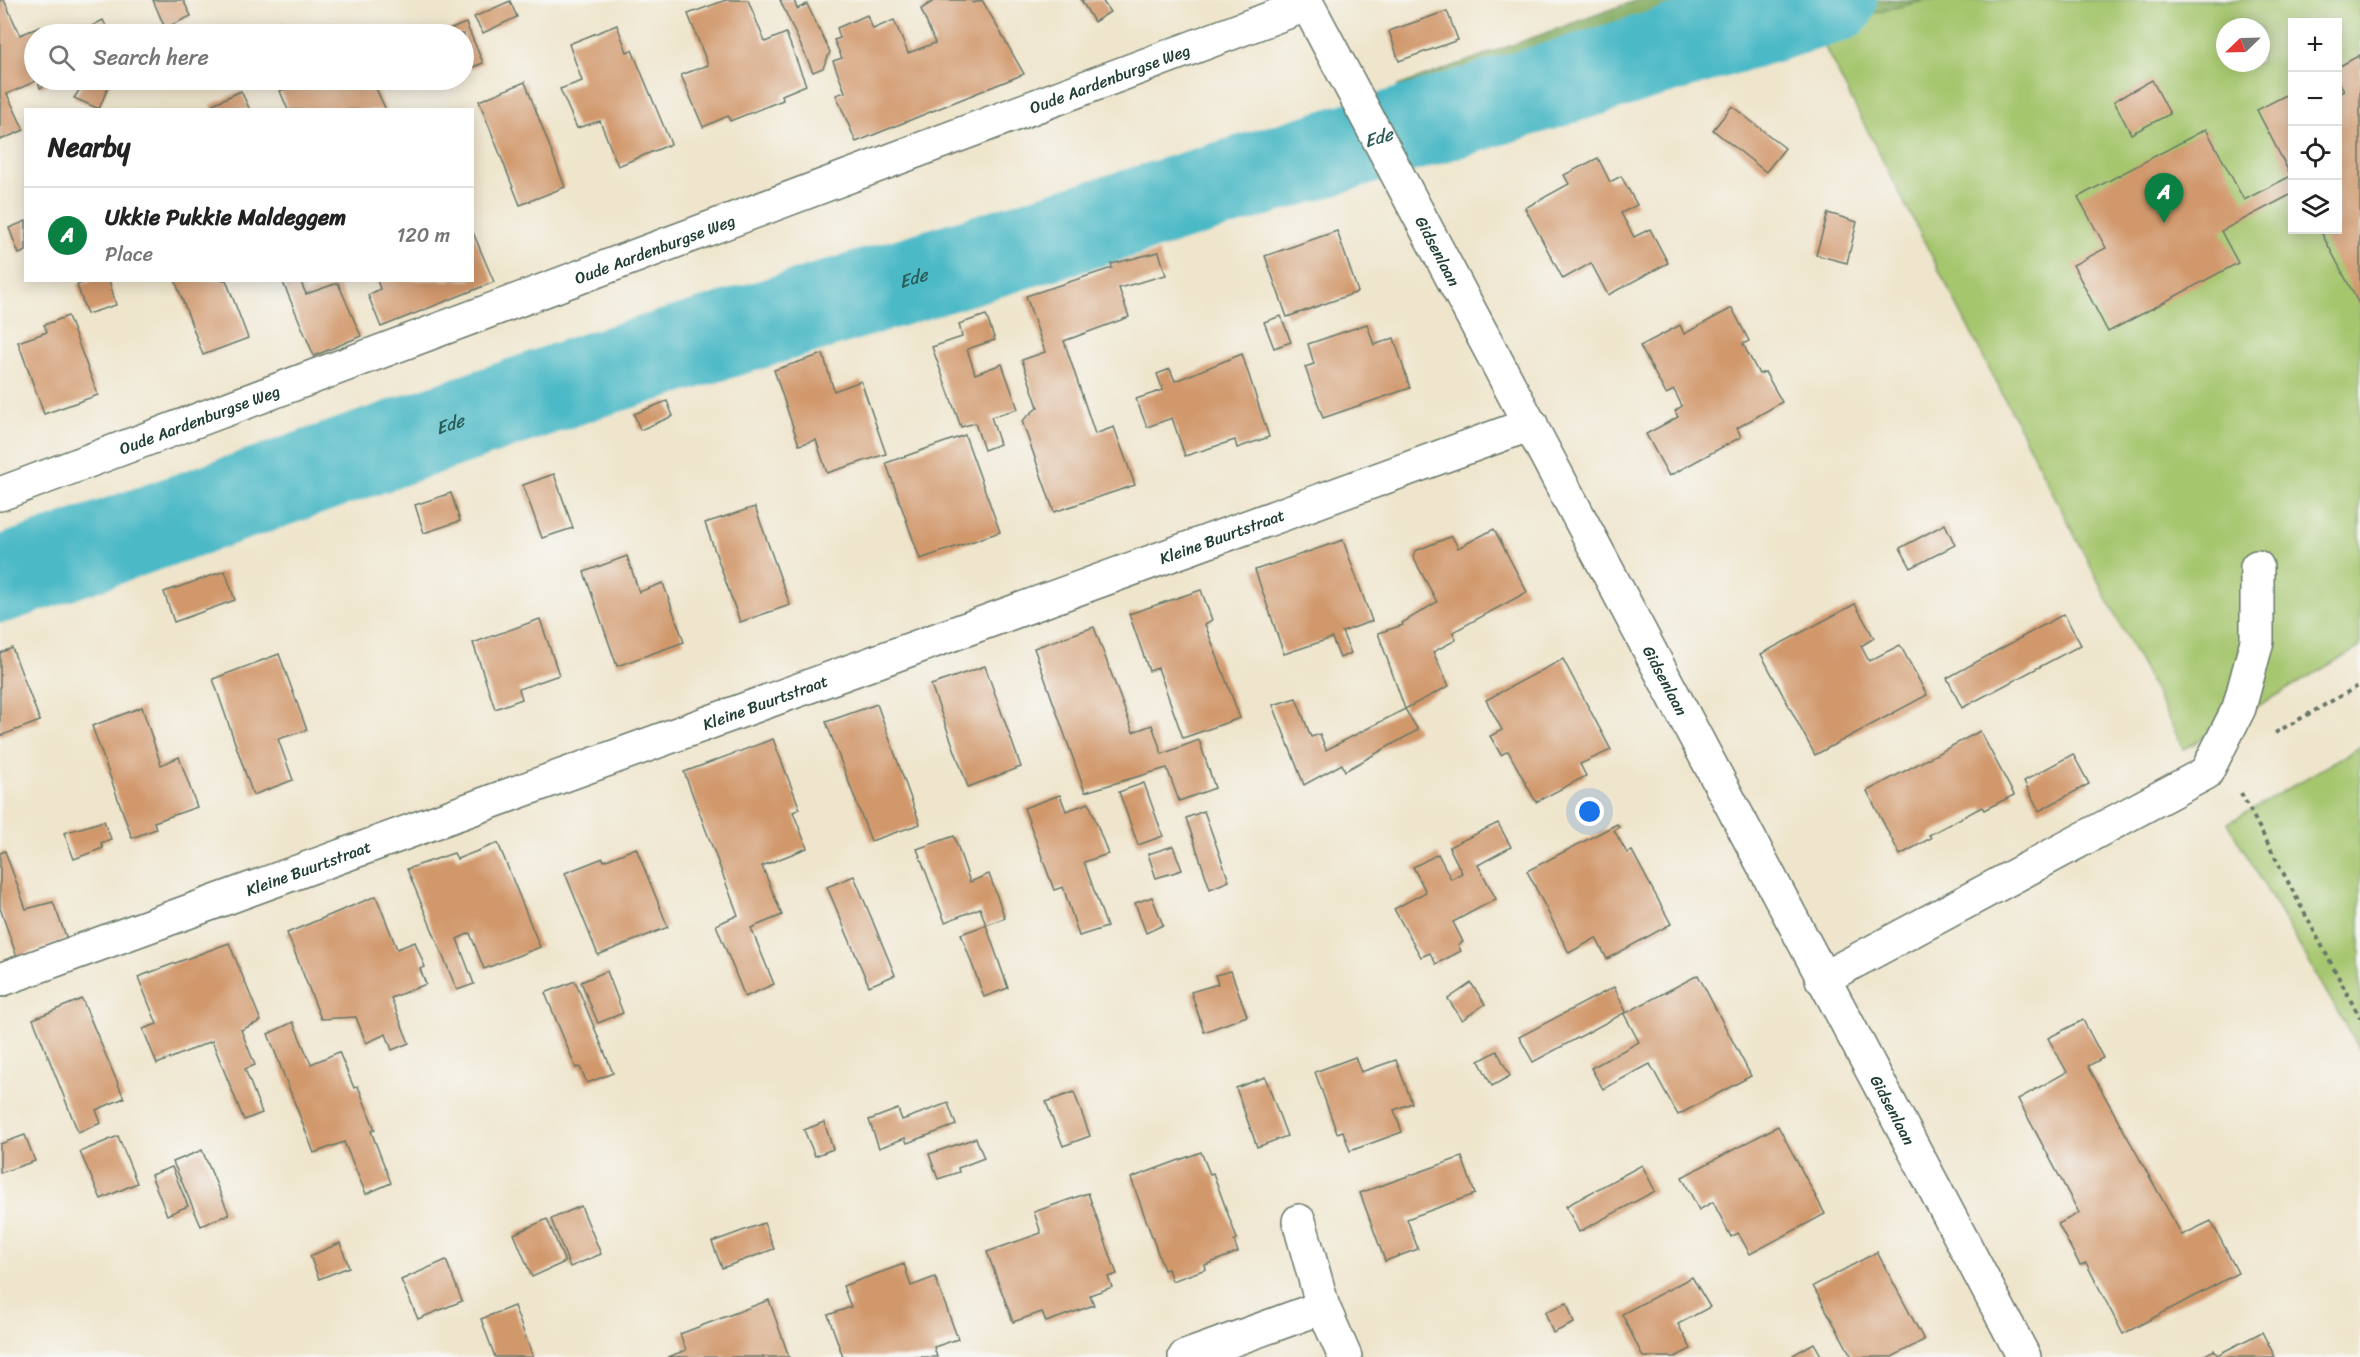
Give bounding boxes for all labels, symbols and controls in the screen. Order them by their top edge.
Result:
north arrow [2216,18,2270,72]
map controls [2288,18,2342,234]
button: + [2288,18,2342,72]
search box [24,24,474,90]
street label: Oude Aardenburgse Weg [1025,36,1195,122]
text: Search here [93,38,209,77]
icon: search [45,41,78,74]
button: − [2288,72,2342,126]
water label: Ede [1360,118,1399,157]
text: Nearby [48,124,130,170]
button: locate [2288,126,2342,180]
pin: A [2144,174,2184,223]
button: layers [2288,180,2342,234]
text: Ukkie Pukkie Maldeggem [105,198,346,237]
street label: Oude Aardenburgse Weg [570,206,739,293]
street label: Gidsenlaan [1407,211,1468,292]
text: A [61,218,74,253]
text: 120 m [397,218,450,253]
text: Place [105,237,153,272]
water label: Ede [895,258,933,298]
street label: Oude Aardenburgse Weg [115,376,284,463]
water label: Ede [431,404,470,444]
street label: Kleine Buurtstraat [1155,501,1289,573]
street label: Gidsenlaan [1634,640,1696,722]
street label: Kleine Buurtstraat [698,666,832,739]
your location [1575,797,1604,826]
street label: Kleine Buurtstraat [242,832,375,905]
street label: Gidsenlaan [1862,1070,1923,1151]

